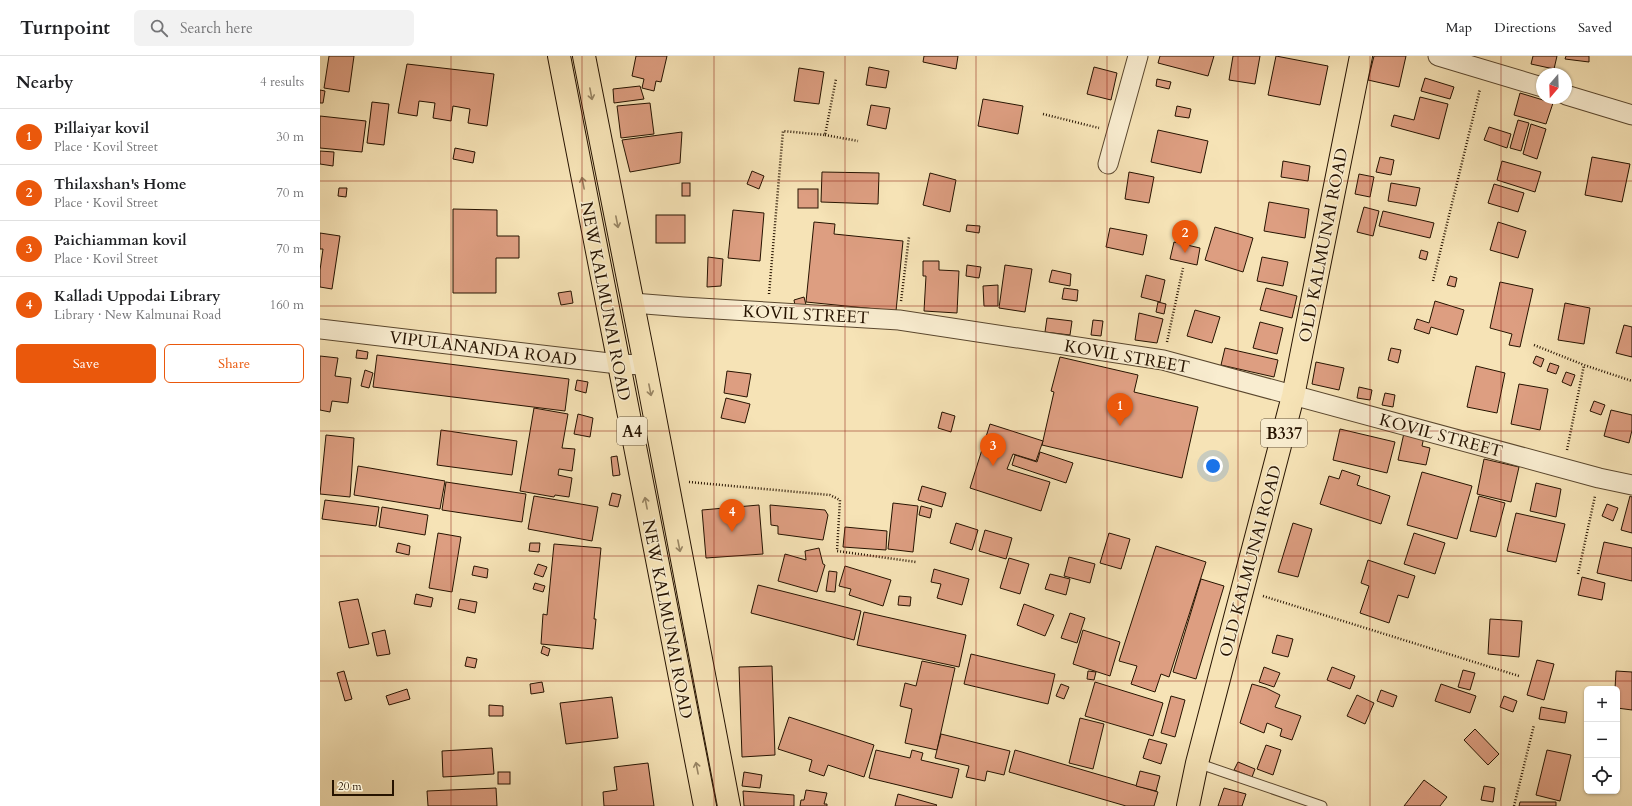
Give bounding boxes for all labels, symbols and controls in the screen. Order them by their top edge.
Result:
search box [134,10,414,46]
text: Turnpoint [20,15,110,41]
icon: search [148,17,170,39]
text: Search here [180,18,253,38]
text: Map [1446,18,1472,37]
text: Directions [1494,18,1556,37]
text: Saved [1578,18,1612,37]
north arrow [1536,68,1572,104]
text: Nearby [16,71,73,94]
text: 4 results [260,73,304,91]
one-way arrow [588,87,596,100]
text: Pillaiyar kovil [54,118,149,138]
text: 1 [26,128,32,146]
text: 30 m [276,128,304,146]
text: Place · Kovil Street [54,138,158,156]
street label: OLD KALMUNAI ROAD [1293,146,1354,344]
text: Thilaxshan's Home [54,174,186,194]
one-way arrow [579,177,587,190]
text: 2 [26,184,32,202]
text: 70 m [276,184,304,202]
text: Place · Kovil Street [54,194,158,212]
street label: NEW KALMUNAI ROAD [575,199,636,403]
one-way arrow [613,215,621,228]
pin: 2 [1172,220,1198,253]
text: Paichiamman kovil [54,230,187,250]
text: 3 [26,240,32,258]
text: 70 m [276,240,304,258]
text: Place · Kovil Street [54,250,158,268]
text: Kalladi Uppodai Library [54,286,221,306]
text: 4 [26,296,32,314]
text: 160 m [270,296,304,314]
street label: KOVIL STREET [742,300,870,329]
text: Library · New Kalmunai Road [54,306,221,324]
street label: VIPULANANDA ROAD [388,326,578,371]
street label: KOVIL STREET [1063,334,1191,379]
button: Save [16,344,156,383]
button: Share [164,344,304,383]
one-way arrow [646,384,654,397]
pin: 1 [1107,393,1133,426]
street label: KOVIL STREET [1377,408,1505,463]
road number: A4 [617,417,647,445]
road number: B337 [1261,419,1307,447]
pin: 3 [980,433,1006,466]
your location [1203,456,1223,476]
street label: OLD KALMUNAI ROAD [1214,463,1287,660]
one-way arrow [641,497,649,510]
pin: 4 [719,499,745,532]
street label: NEW KALMUNAI ROAD [637,517,698,721]
one-way arrow [676,539,684,552]
map controls [1584,686,1620,794]
button: + [1584,686,1620,722]
button: − [1584,722,1620,758]
button: locate [1584,758,1620,794]
one-way arrow [693,762,701,775]
scale bar [332,778,394,797]
text: 20 m [338,779,362,794]

